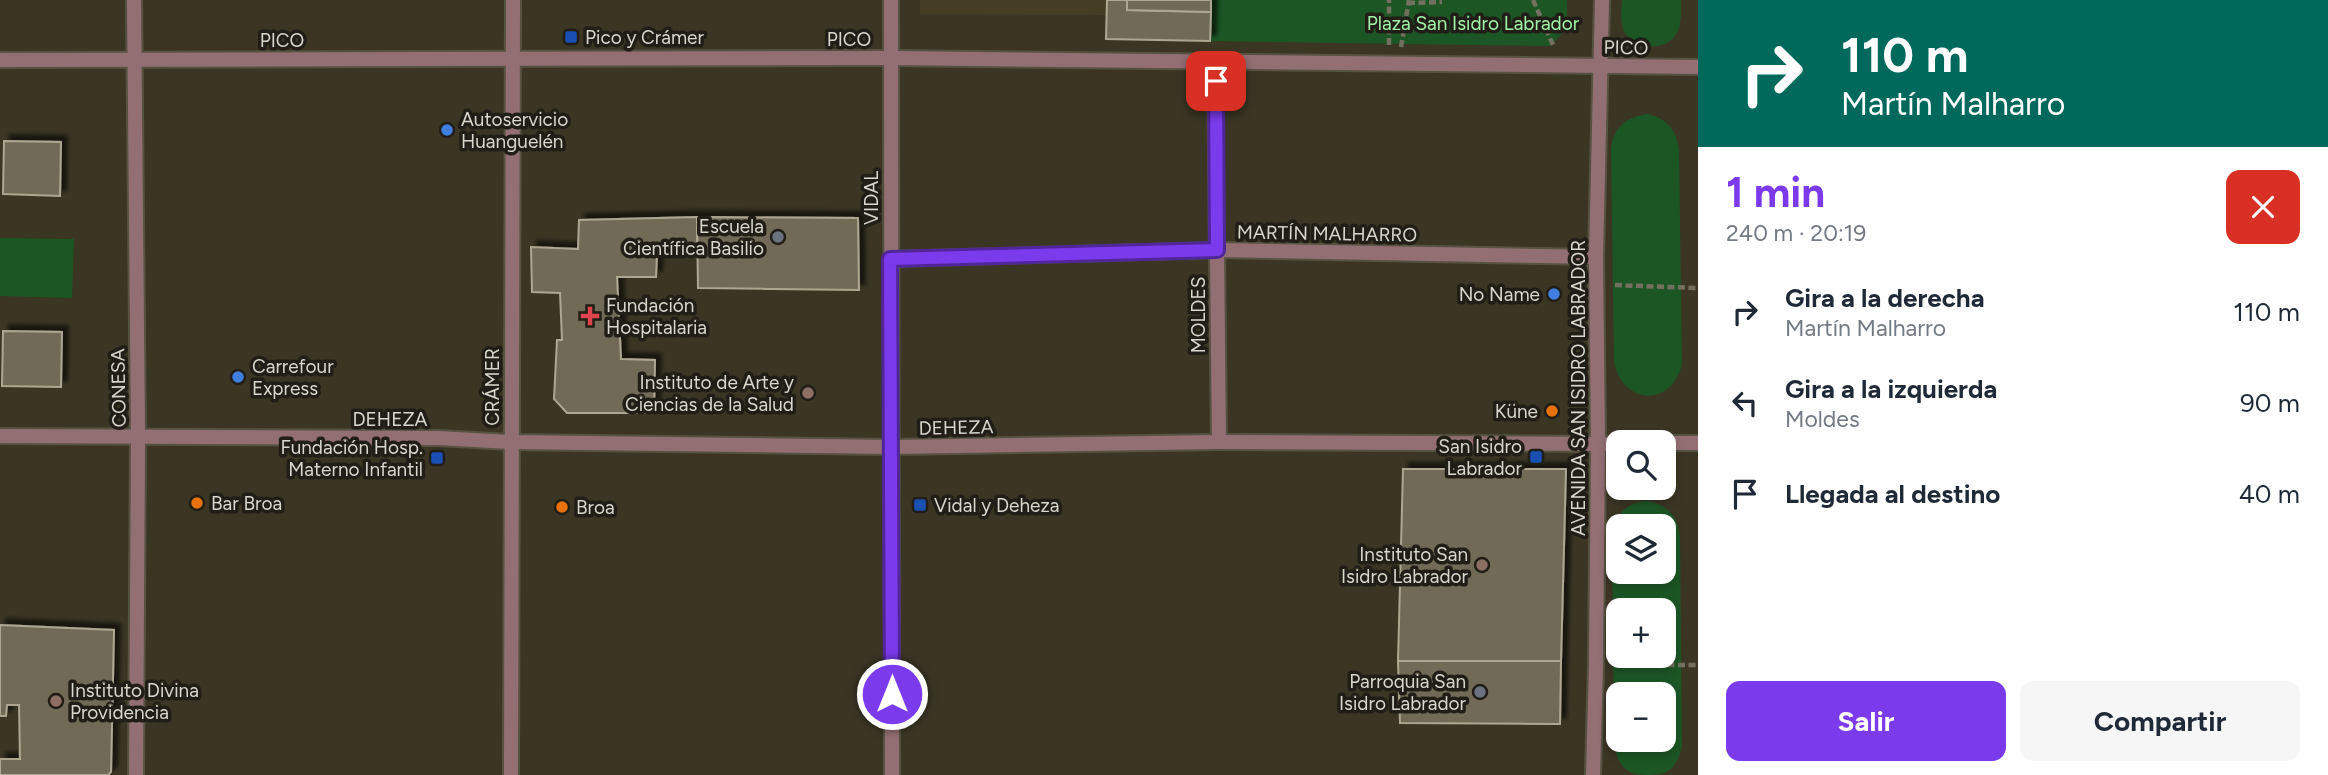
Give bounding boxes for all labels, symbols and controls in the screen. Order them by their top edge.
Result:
park label: Plaza San Isidro Labrador [1367,12,1580,35]
text: 110 m [1841,25,1969,84]
place label: Pico y Crámer [585,26,704,49]
street label: PICO [827,28,871,51]
icon: right [1726,28,1817,119]
street label: PICO [260,29,304,52]
marker: Pico y Crámer [563,29,579,45]
street label: PICO [1603,36,1648,59]
pin [1186,51,1246,111]
icon: arrive [1197,62,1235,100]
text: Martín Malharro [1841,85,2065,123]
place label: Autoservicio Huanguelén [461,108,568,153]
marker: Autoservicio Huanguelén [439,122,455,138]
text: 1 min [1726,167,1825,218]
button: close [2226,170,2300,244]
street label: VIDAL [860,171,883,225]
place label: Escuela Científica Basilio [623,215,764,260]
text: 240 m · 20:19 [1726,219,1866,247]
street label: MARTÍN MALHARRO [1237,220,1417,247]
marker: Escuela Científica Basilio [770,229,786,245]
street label: AVENIDA SAN ISIDRO LABRADOR [1567,240,1590,536]
street label: MOLDES [1187,277,1210,353]
text: Gira a la derecha [1785,282,1985,314]
place label: No Name [1459,283,1540,306]
marker: No Name [1546,286,1562,302]
icon: right [1726,293,1764,331]
place label: Fundación Hospitalaria [606,294,707,339]
text: 110 m [2233,296,2300,328]
marker: Fundación Hospitalaria [580,306,600,326]
text: Martín Malharro [1785,314,1946,342]
street label: CONESA [106,348,131,428]
street label: CRÁMER [481,348,504,426]
place label: Carrefour Express [252,355,334,400]
marker: Carrefour Express [230,369,246,385]
place label: Instituto de Arte y Ciencias de la Salud [625,371,794,416]
text: Gira a la izquierda [1785,373,1997,405]
icon: left [1726,384,1764,422]
marker: Instituto de Arte y Ciencias de la Salud [800,385,816,401]
text: 90 m [2240,387,2300,419]
place label: Küne [1495,400,1538,423]
marker: Küne [1544,403,1560,419]
text: Moldes [1785,405,1860,433]
street label: DEHEZA [353,408,428,431]
street label: DEHEZA [918,415,994,440]
map controls [1606,430,1676,752]
button: search [1606,430,1676,500]
place label: San Isidro Labrador [1438,435,1523,480]
place label: Fundación Hosp. Materno Infantil [281,436,423,481]
marker: San Isidro Labrador [1528,449,1544,465]
marker: Fundación Hosp. Materno Infantil [429,450,445,466]
icon: arrive [1726,475,1764,513]
text: Llegada al destino [1785,478,2000,510]
text: 40 m [2239,478,2300,510]
place label: Bar Broa [211,492,282,515]
place label: Vidal y Deheza [934,494,1059,517]
marker: Bar Broa [189,495,205,511]
place label: Broa [576,496,615,519]
marker: Vidal y Deheza [912,497,928,513]
marker: Broa [554,499,570,515]
button: layers [1606,514,1676,584]
place label: Instituto San Isidro Labrador [1341,543,1469,588]
marker: Instituto San Isidro Labrador [1474,557,1490,573]
button: + [1606,598,1676,668]
position arrow [855,657,929,731]
place label: Parroquia San Isidro Labrador [1339,670,1467,715]
place label: Instituto Divina Providencia [70,679,199,724]
button: Salir [1726,681,2006,761]
button: Compartir [2020,681,2300,761]
button: − [1606,682,1676,752]
marker: Parroquia San Isidro Labrador [1472,684,1488,700]
marker: Instituto Divina Providencia [48,693,64,709]

